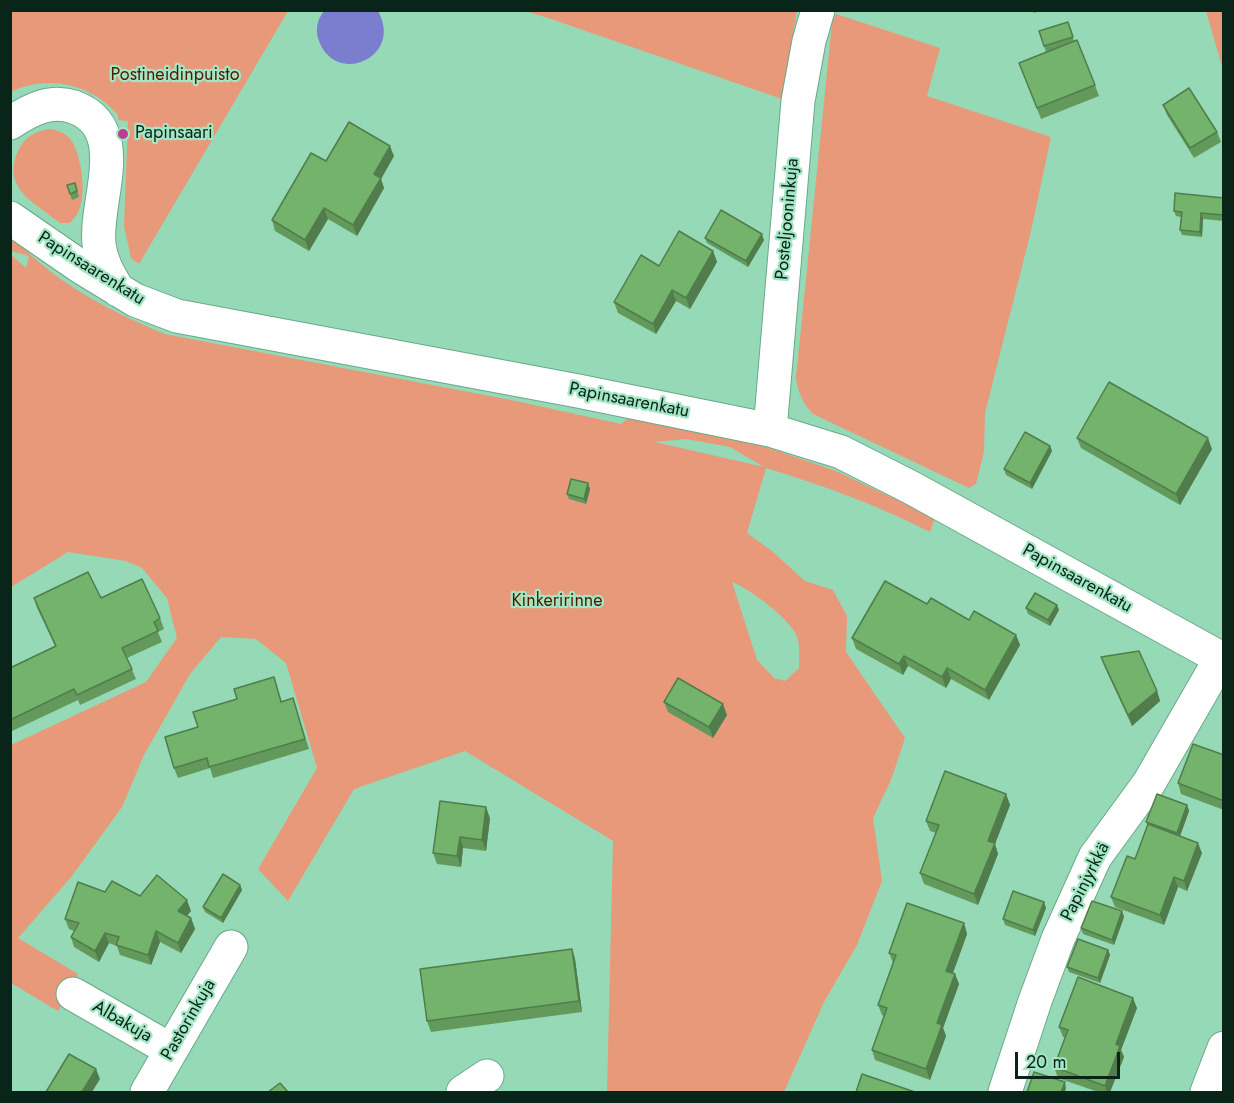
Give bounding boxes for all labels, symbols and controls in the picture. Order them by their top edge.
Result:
park label: Postineidinpuisto [111,65,239,87]
place label: Papinsaari [135,123,213,145]
marker: Papinsaari [116,127,130,141]
street label: Posteljooninkuja [772,157,804,281]
street label: Papinsaarenkatu [34,228,148,310]
street label: Papinsaarenkatu [567,379,691,423]
street label: Papinsaarenkatu [1018,540,1136,618]
park label: Kinkeririnne [511,591,603,613]
street label: Papinjyrkkä [1057,839,1115,925]
street label: Pastorinkuja [157,976,221,1064]
street label: Albakuja [88,996,156,1048]
scale bar [1018,1040,1123,1078]
text: 20 m [1026,1049,1066,1075]

